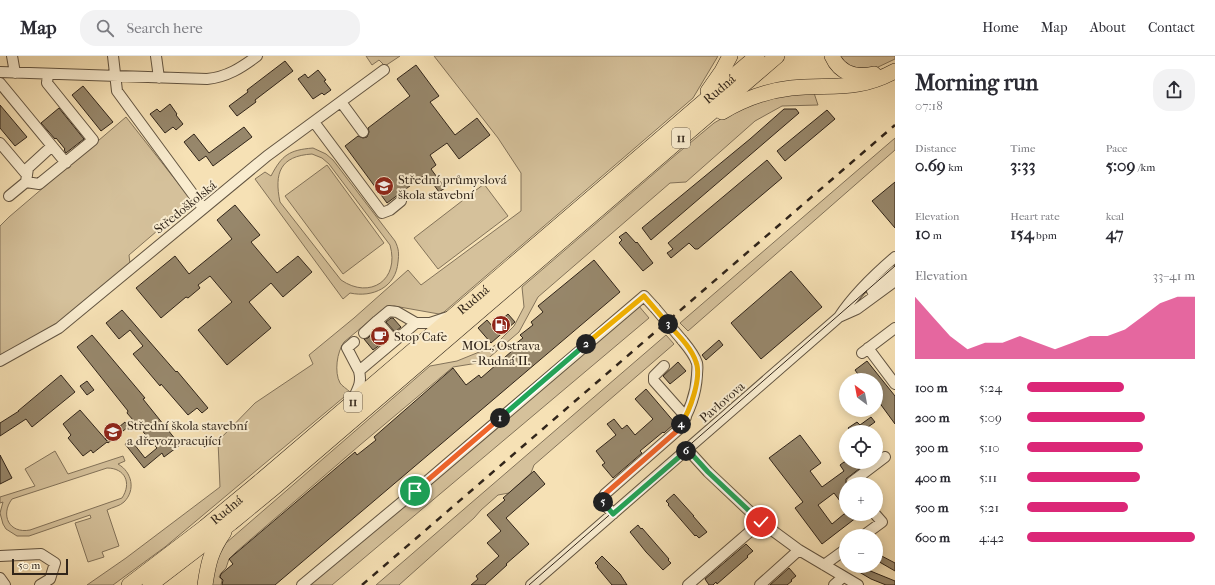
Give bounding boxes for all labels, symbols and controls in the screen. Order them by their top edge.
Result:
search box [80,10,360,46]
text: Map [20,17,56,39]
icon: search [94,17,116,39]
text: Search here [126,19,203,37]
text: Home [982,19,1019,36]
text: Map [1041,19,1068,36]
text: About [1090,19,1126,36]
text: Contact [1148,19,1195,36]
button: share [1153,69,1195,111]
street label: Rudná [700,70,739,106]
text: Morning run [915,70,1038,96]
text: 07:18 [915,98,943,113]
road number: 11 [672,128,690,148]
text: Distance [915,142,956,155]
text: Time [1010,142,1035,155]
text: Pace [1106,142,1128,155]
text: 0.69 [915,155,946,175]
text: 3:33 [1010,155,1035,175]
text: 5:09 [1106,155,1135,175]
text: km [946,161,963,174]
text: /km [1135,161,1155,174]
place label: Střední průmyslová škola stavební [398,172,508,202]
school or university icon: Střední průmyslová škola stavební [373,175,395,197]
street label: Středoškolská [151,177,220,237]
text: Elevation [915,210,959,223]
text: Heart rate [1010,210,1060,223]
text: kcal [1106,210,1124,223]
text: 10 [915,223,930,243]
text: 154 [1010,223,1034,243]
text: 47 [1106,223,1123,243]
text: m [930,229,942,242]
text: bpm [1034,229,1057,242]
text: Elevation [915,268,968,283]
text: 33–41 m [1153,268,1195,283]
street label: Rudná [454,281,492,317]
fuel station icon: MOL, Ostrava - Rudná II. [490,314,512,336]
pin: 3 [658,314,678,334]
text: 3 [666,317,670,330]
cafe icon: Stop Cafe [369,325,391,347]
place label: Stop Cafe [394,329,448,344]
pin: 2 [576,334,596,354]
text: 2 [583,337,589,350]
place label: MOL, Ostrava - Rudná II. [462,338,541,368]
north arrow [839,373,883,417]
map controls [839,373,883,573]
street label: Pavlovova [696,378,748,426]
text: 100 m [915,380,948,395]
text: 5:24 [979,380,1002,395]
road number: 11 [344,392,362,412]
pin: 1 [490,408,510,428]
text: 200 m [915,410,950,425]
text: 5:09 [979,410,1002,425]
text: 1 [498,411,502,424]
pin: 4 [671,414,691,434]
text: 4 [678,417,684,430]
place label: Střední škola stavební a dřevozpracující [127,418,248,448]
school or university icon: Střední škola stavební a dřevozpracující [102,421,124,443]
button: locate [839,425,883,469]
text: 300 m [915,440,948,455]
text: 5:10 [979,440,1000,455]
pin: 6 [676,441,696,461]
text: 6 [683,444,689,457]
text: 400 m [915,470,951,485]
text: 5:11 [979,470,997,485]
pin [398,474,432,508]
button: + [839,477,883,521]
icon: arrive [404,480,426,502]
street label: Rudná [207,491,246,527]
pin: 5 [593,492,613,512]
text: 5 [601,495,605,508]
text: 500 m [915,500,949,515]
text: 5:21 [979,500,999,515]
pin [744,505,778,539]
icon: check [750,511,772,533]
button: − [839,529,883,573]
text: 600 m [915,530,950,545]
text: 4:42 [979,530,1004,545]
scale bar [12,557,68,576]
text: 50 m [18,559,40,572]

